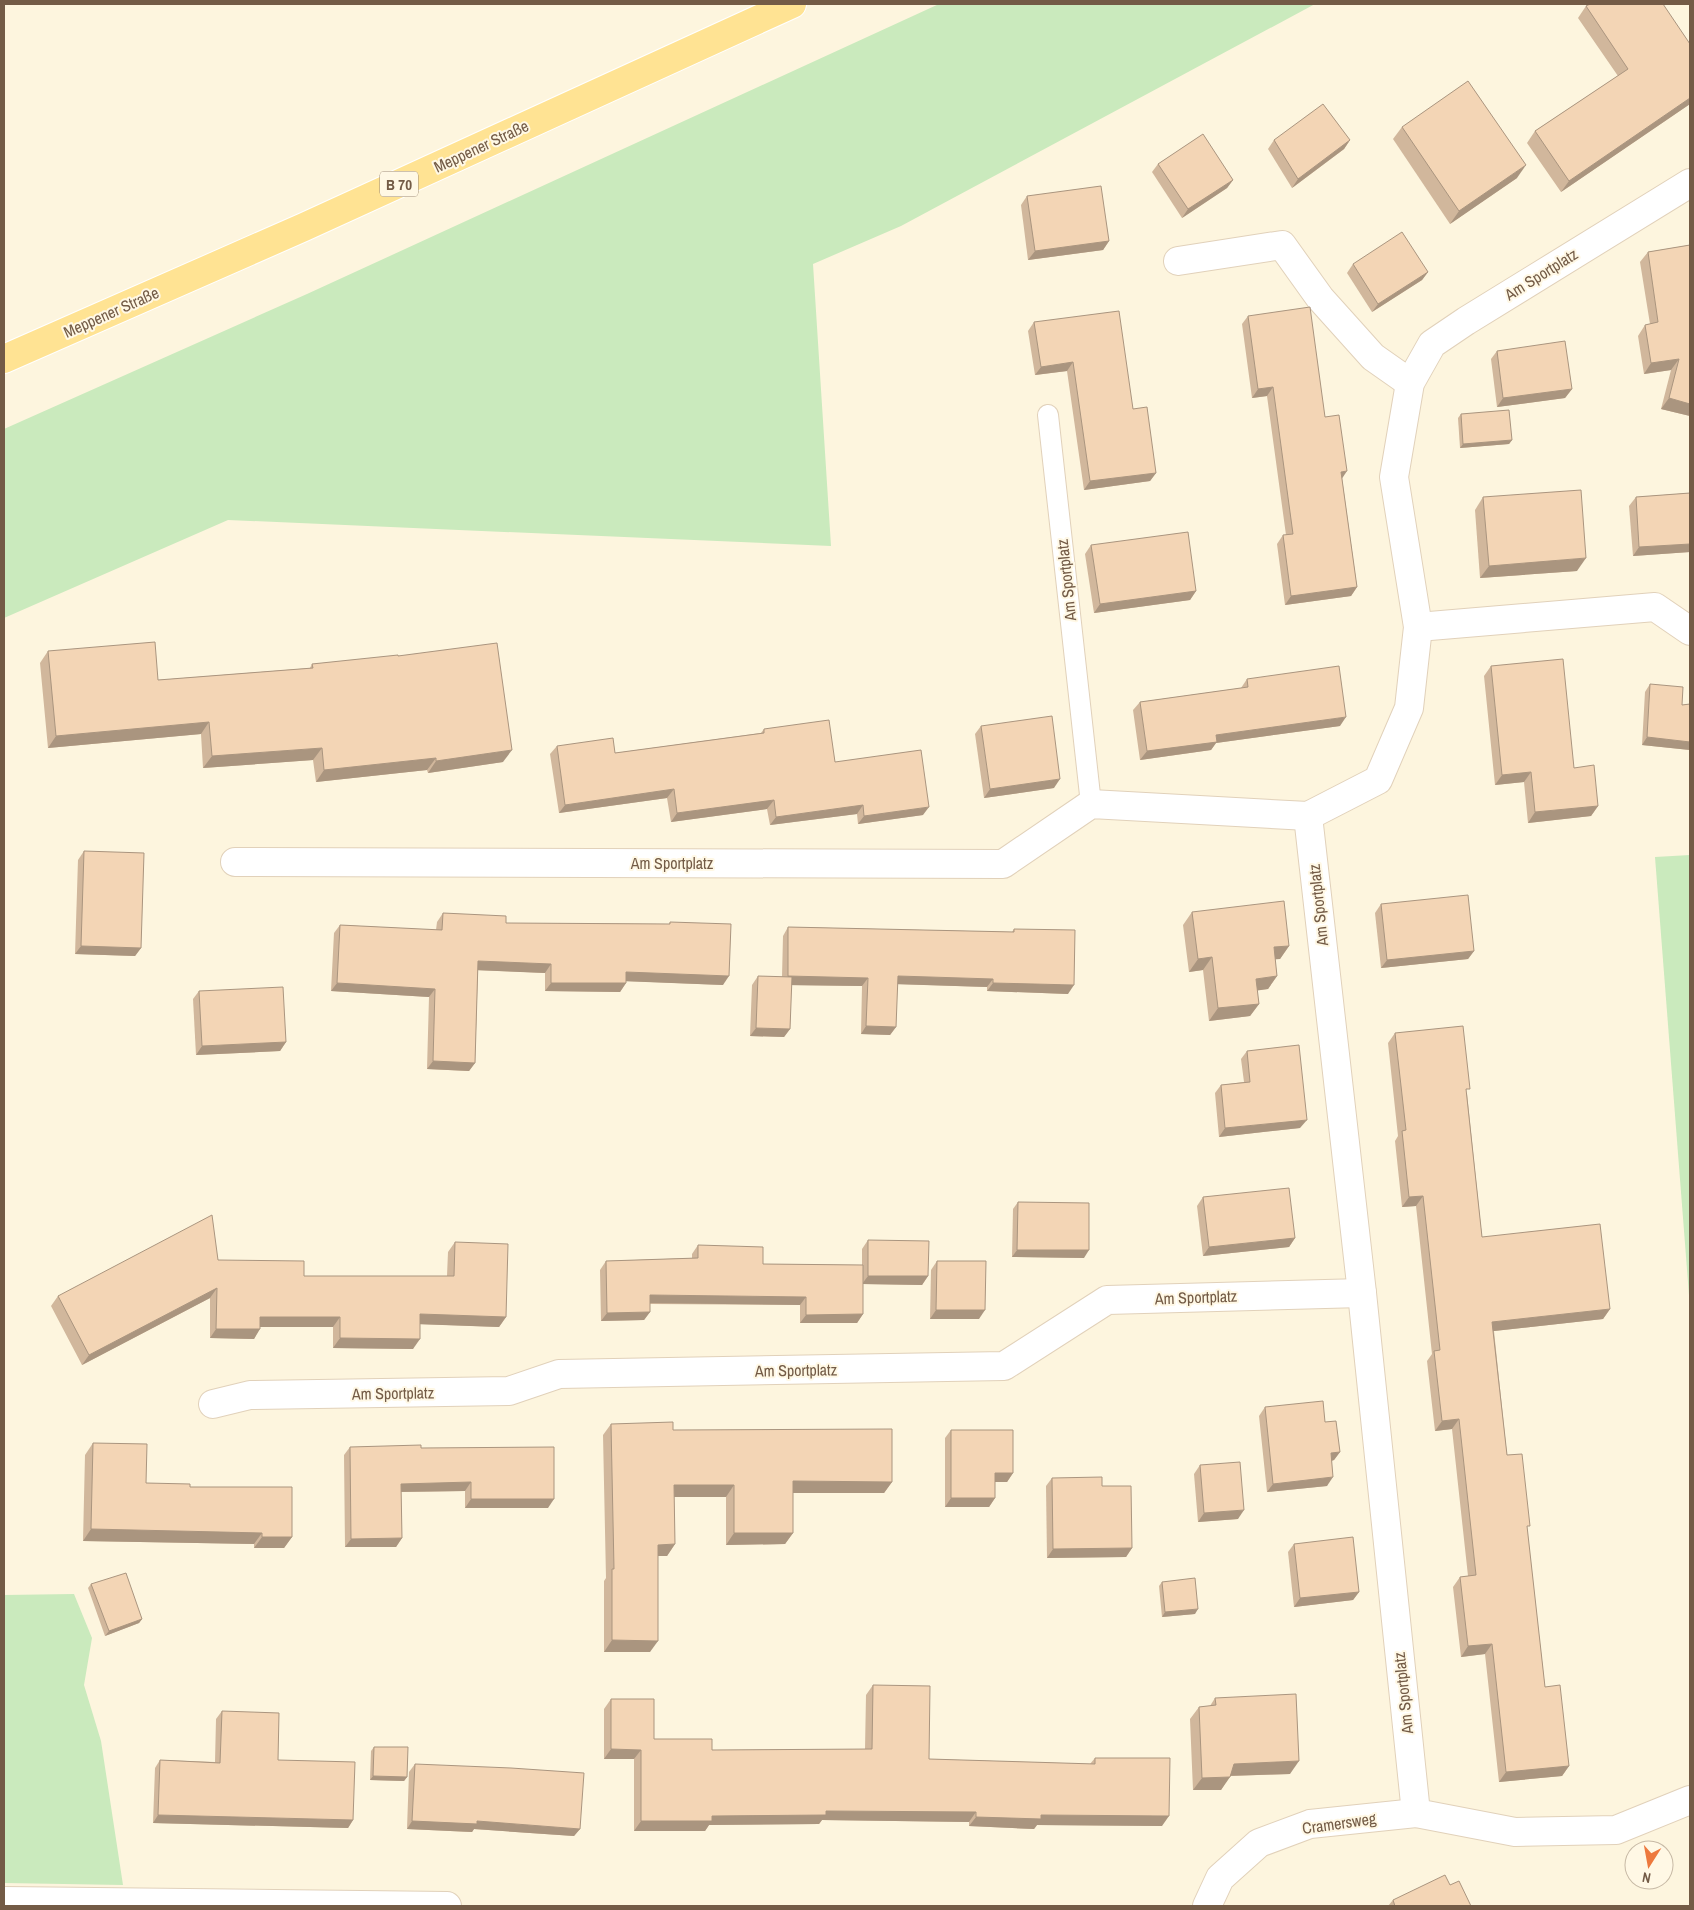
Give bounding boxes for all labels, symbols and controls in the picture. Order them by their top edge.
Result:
street label: Meppener Straße [430,114,532,178]
road number: B 70 [380,172,418,196]
street label: Am Sportplatz [1499,243,1582,306]
street label: Meppener Straße [60,281,162,343]
street label: Am Sportplatz [1051,537,1081,623]
street label: Am Sportplatz [630,852,714,874]
street label: Am Sportplatz [1303,862,1333,948]
street label: Am Sportplatz [1153,1285,1238,1309]
street label: Am Sportplatz [754,1358,838,1382]
street label: Am Sportplatz [351,1381,435,1405]
street label: Am Sportplatz [1388,1650,1418,1736]
street label: Cramersweg [1301,1807,1378,1839]
north arrow [1624,1840,1674,1890]
text: N [1641,1868,1652,1887]

